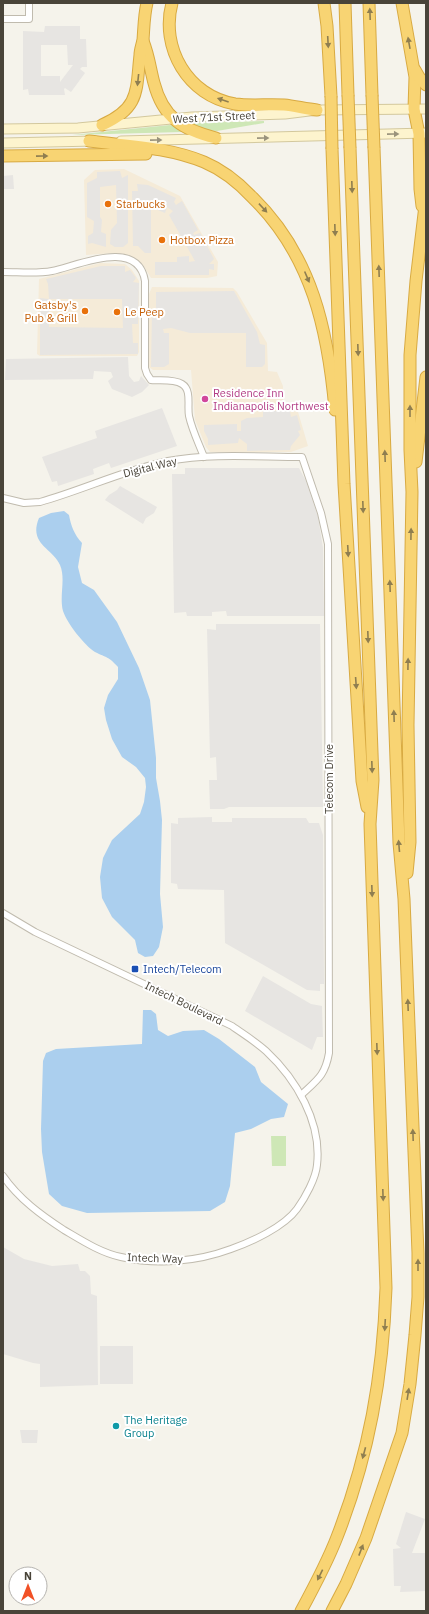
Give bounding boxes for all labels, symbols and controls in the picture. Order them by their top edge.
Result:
one-way arrow [366,8,373,20]
one-way arrow [325,36,332,48]
one-way arrow [406,37,412,49]
one-way arrow [135,74,142,86]
one-way arrow [217,97,229,103]
street label: West 71st Street [172,108,256,126]
one-way arrow [387,131,400,137]
one-way arrow [257,135,270,141]
one-way arrow [150,137,163,143]
one-way arrow [36,153,49,159]
one-way arrow [348,181,355,193]
place label: Starbucks [116,197,165,211]
marker: Starbucks [103,199,113,209]
one-way arrow [258,203,268,213]
one-way arrow [332,224,338,237]
place label: Hotbox Pizza [170,233,234,247]
marker: Hotbox Pizza [157,235,167,245]
one-way arrow [375,265,382,277]
one-way arrow [304,272,310,283]
place label: Gatsby's Pub & Grill [25,298,77,325]
place label: Le Peep [125,305,164,319]
marker: Gatsby's Pub & Grill [80,306,90,316]
marker: Le Peep [112,307,122,317]
one-way arrow [354,344,361,356]
place label: Residence Inn Indianapolis Northwest [213,386,329,413]
marker: Residence Inn Indianapolis Northwest [200,394,210,404]
one-way arrow [407,404,413,417]
one-way arrow [382,449,388,462]
street label: Digital Way [122,453,179,480]
one-way arrow [360,501,366,514]
one-way arrow [408,528,414,541]
one-way arrow [344,545,351,557]
one-way arrow [386,580,393,592]
one-way arrow [364,631,371,643]
one-way arrow [405,657,411,670]
one-way arrow [353,677,360,689]
one-way arrow [391,709,397,722]
street label: Telecom Drive [322,744,336,814]
one-way arrow [369,761,375,774]
one-way arrow [396,840,403,852]
one-way arrow [369,885,375,898]
place label: Intech/Telecom [143,962,222,976]
marker: Intech/Telecom [130,964,140,974]
street label: Intech Boulevard [143,978,225,1028]
one-way arrow [405,999,412,1011]
one-way arrow [374,1043,380,1056]
one-way arrow [410,1129,417,1141]
one-way arrow [379,1189,386,1201]
street label: Intech Way [127,1250,184,1266]
one-way arrow [415,1258,421,1271]
one-way arrow [382,1319,388,1332]
one-way arrow [406,1388,412,1401]
place label: The Heritage Group [124,1413,187,1440]
marker: The Heritage Group [111,1421,121,1431]
one-way arrow [361,1447,367,1459]
one-way arrow [358,1544,364,1556]
north arrow [8,1566,48,1606]
text: N [24,1569,32,1583]
one-way arrow [317,1569,323,1581]

